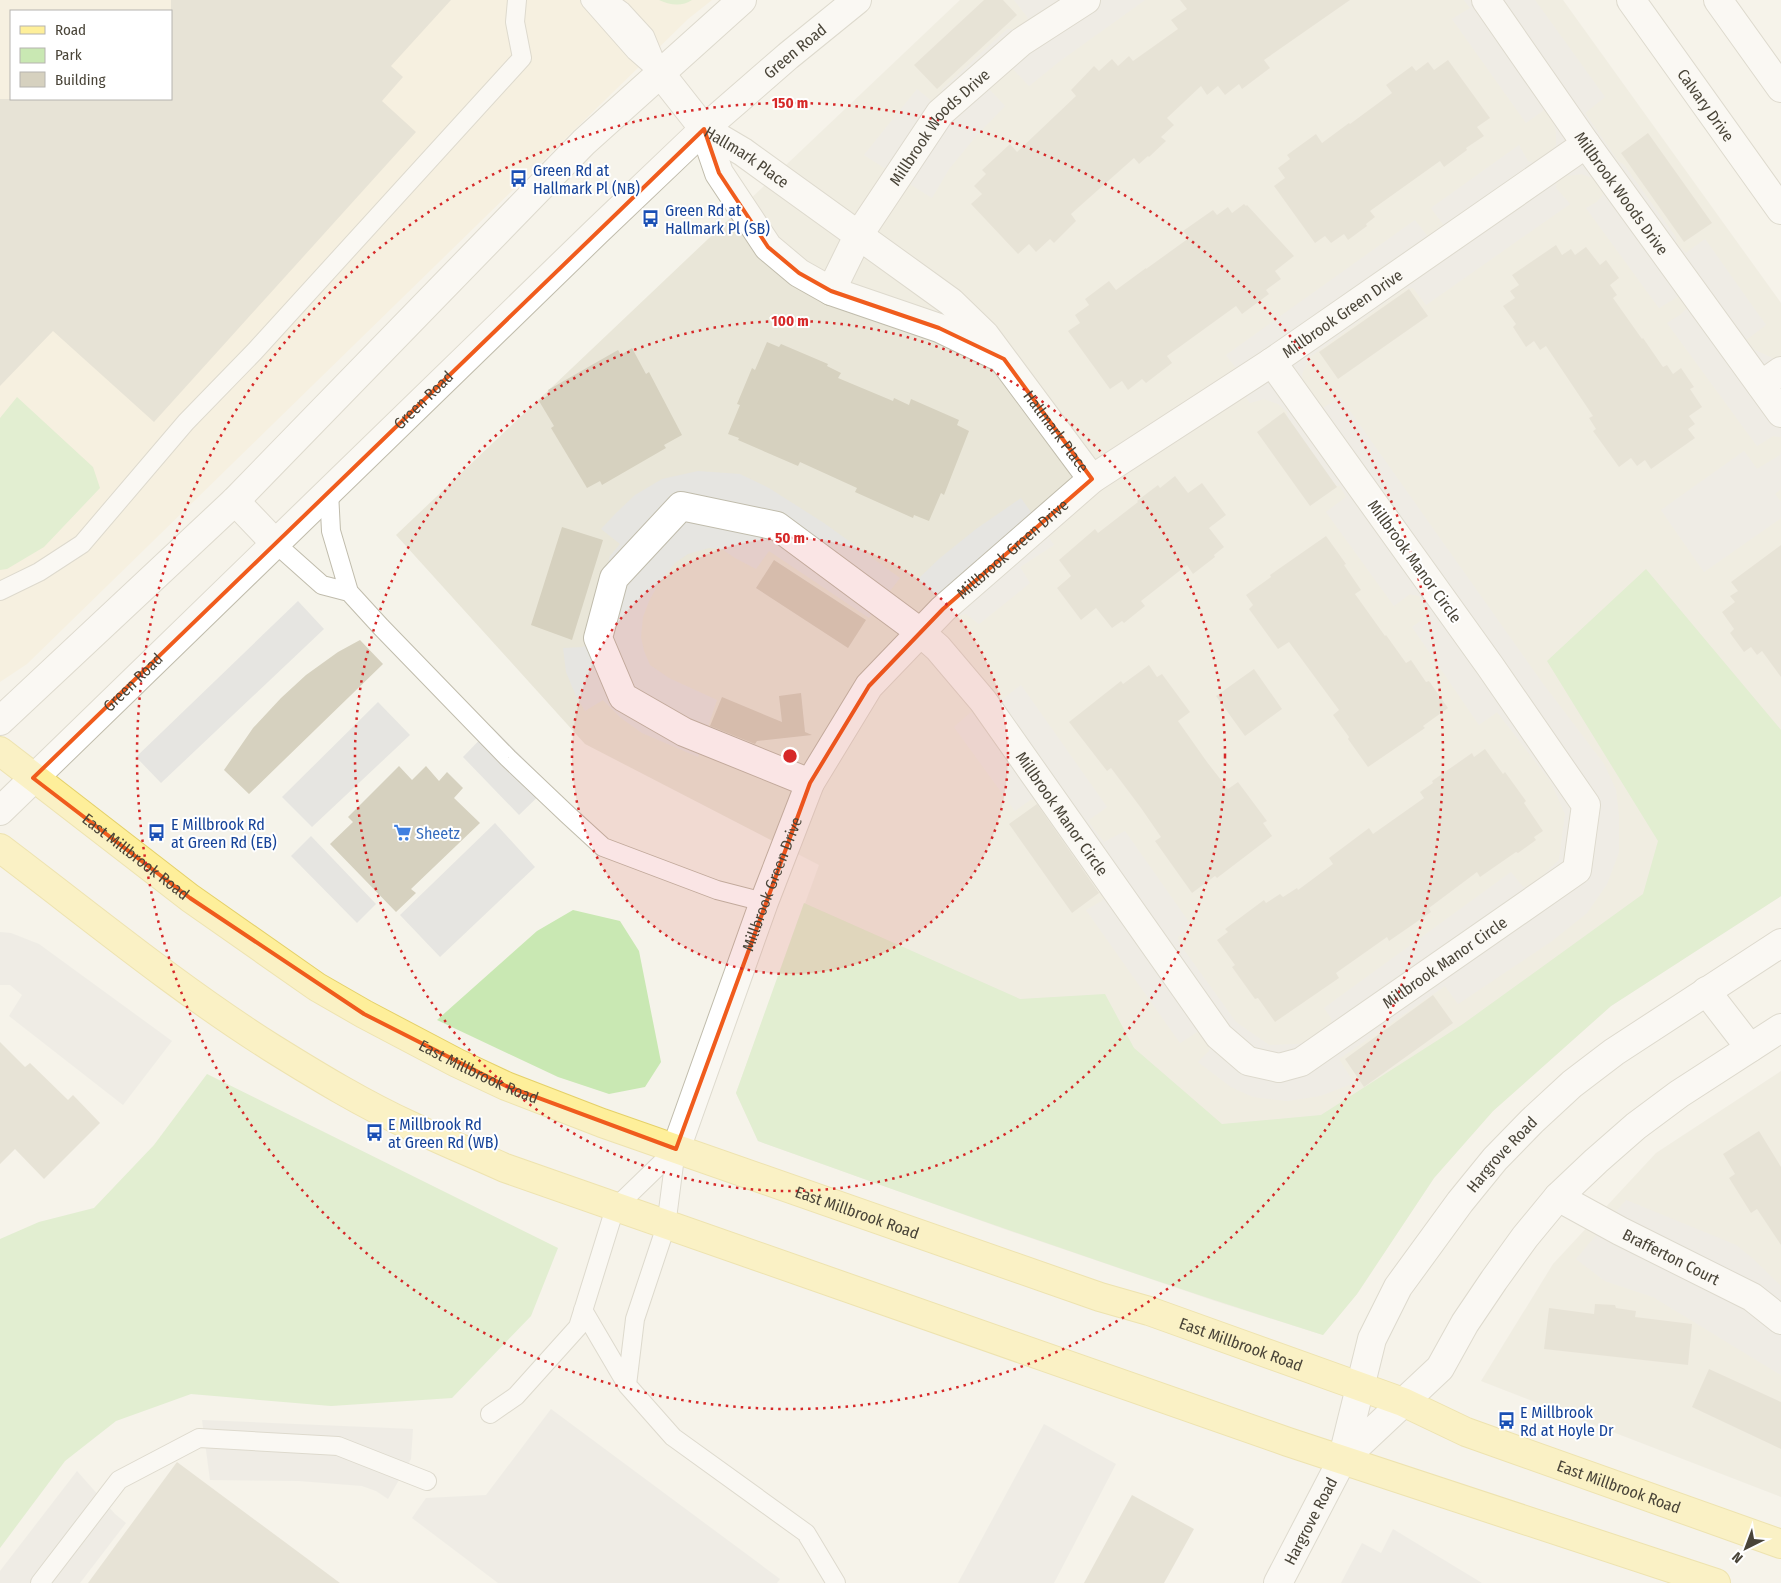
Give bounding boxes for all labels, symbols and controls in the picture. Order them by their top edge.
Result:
legend [10,10,172,100]
street label: Green Road [760,20,830,83]
text: Road [55,21,86,39]
text: Park [55,46,82,64]
street label: Millbrook Woods Drive [885,65,994,189]
street label: Calvary Drive [1673,65,1738,145]
text: Building [55,71,106,89]
text: 150 m [772,94,808,112]
street label: Hallmark Place [701,122,793,192]
street label: Millbrook Woods Drive [1570,128,1672,259]
place label: Green Rd at Hallmark Pl (NB) [533,161,640,198]
bus stop icon: Green Rd at Hallmark Pl (NB) [509,169,529,189]
place label: Green Rd at Hallmark Pl (SB) [665,201,770,238]
bus stop icon: Green Rd at Hallmark Pl (SB) [641,209,661,229]
street label: Millbrook Green Drive [1279,265,1406,362]
text: 100 m [771,312,809,330]
street label: Green Road [390,367,457,433]
street label: Hallmark Place [1019,387,1093,476]
street label: Millbrook Green Drive [953,495,1072,603]
street label: Millbrook Manor Circle [1364,496,1466,626]
text: 50 m [775,529,805,547]
street label: Green Road [99,649,167,716]
centre of rings [781,747,799,765]
street label: Millbrook Manor Circle [1012,748,1112,880]
street label: East Millbrook Road [79,809,193,904]
street label: Millbrook Green Drive [738,814,806,954]
place label: E Millbrook Rd at Green Rd (EB) [171,815,277,852]
bus stop icon: E Millbrook Rd at Green Rd (EB) [147,823,167,843]
supermarket icon: Sheetz [392,823,412,843]
place label: Sheetz [416,824,460,843]
street label: Millbrook Manor Circle [1379,913,1511,1012]
street label: East Millbrook Road [416,1036,541,1108]
street label: Hargrove Road [1463,1113,1541,1196]
place label: E Millbrook Rd at Green Rd (WB) [388,1115,498,1152]
bus stop icon: E Millbrook Rd at Green Rd (WB) [364,1123,384,1143]
street label: East Millbrook Road [793,1182,921,1243]
street label: Brafferton Court [1619,1225,1723,1290]
street label: East Millbrook Road [1177,1314,1305,1375]
place label: E Millbrook Rd at Hoyle Dr [1520,1403,1614,1440]
bus stop icon: E Millbrook Rd at Hoyle Dr [1496,1411,1516,1431]
street label: East Millbrook Road [1554,1456,1683,1518]
street label: Hargrove Road [1280,1474,1341,1568]
north arrow [1721,1523,1771,1573]
text: N [1729,1548,1746,1566]

